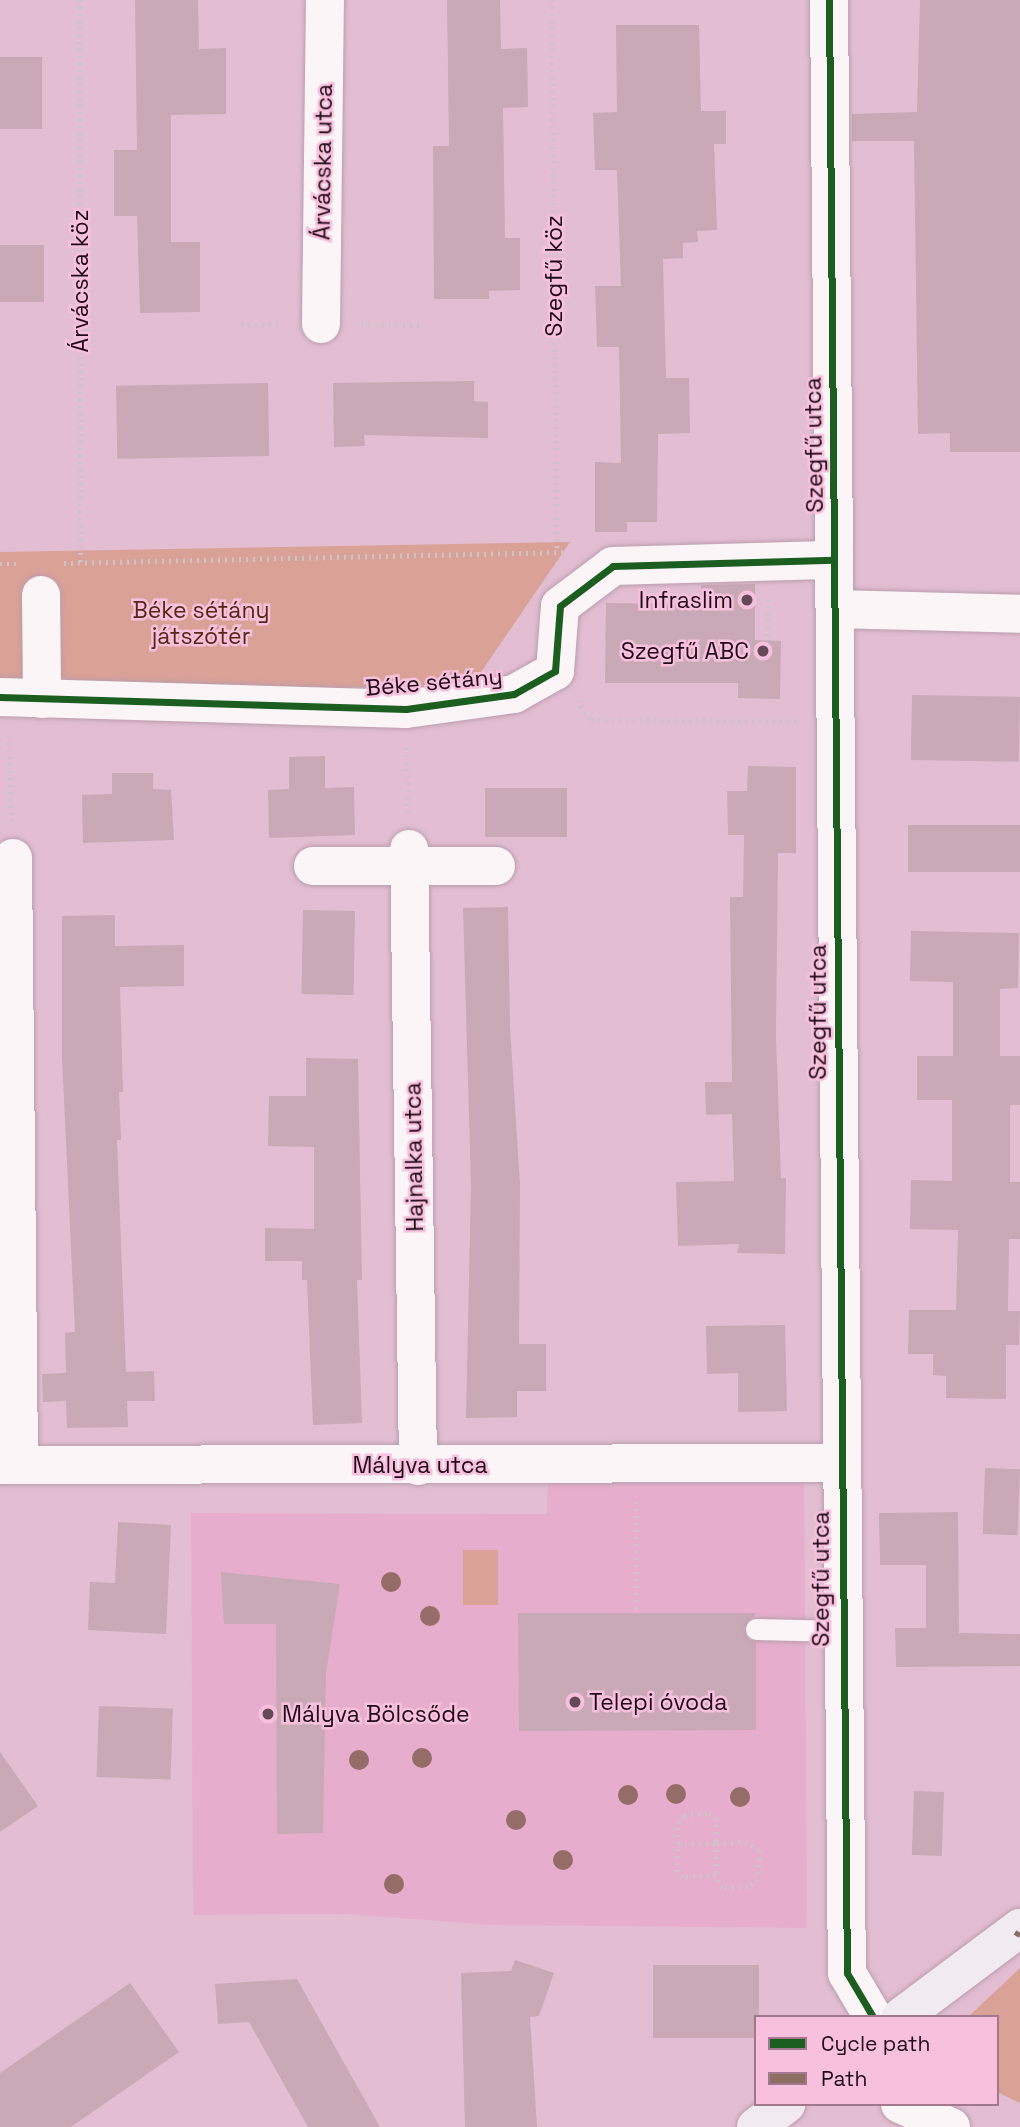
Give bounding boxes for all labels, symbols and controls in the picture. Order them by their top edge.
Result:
street label: Árvácska utca [308,84,338,240]
street label: Árvácska köz [66,210,94,352]
street label: Szegfű köz [540,215,568,337]
street label: Szegfű utca [799,377,829,513]
place label: Infraslim [639,586,733,614]
marker: Infraslim [739,592,755,608]
park label: Béke sétány játszótér [132,596,270,650]
place label: Szegfű ABC [620,637,749,665]
marker: Szegfű ABC [755,643,771,659]
street label: Béke sétány [364,662,504,702]
street label: Szegfű utca [804,944,832,1080]
street label: Hajnalka utca [399,1082,429,1232]
street label: Mályva utca [352,1451,488,1479]
street label: Szegfű utca [807,1511,835,1647]
place label: Telepi óvoda [589,1688,727,1716]
marker: Telepi óvoda [567,1694,583,1710]
place label: Mályva Bölcsőde [282,1700,470,1728]
marker: Mályva Bölcsőde [260,1706,276,1722]
legend [754,2015,999,2106]
text: Cycle path [821,2030,930,2057]
text: Path [821,2065,867,2092]

